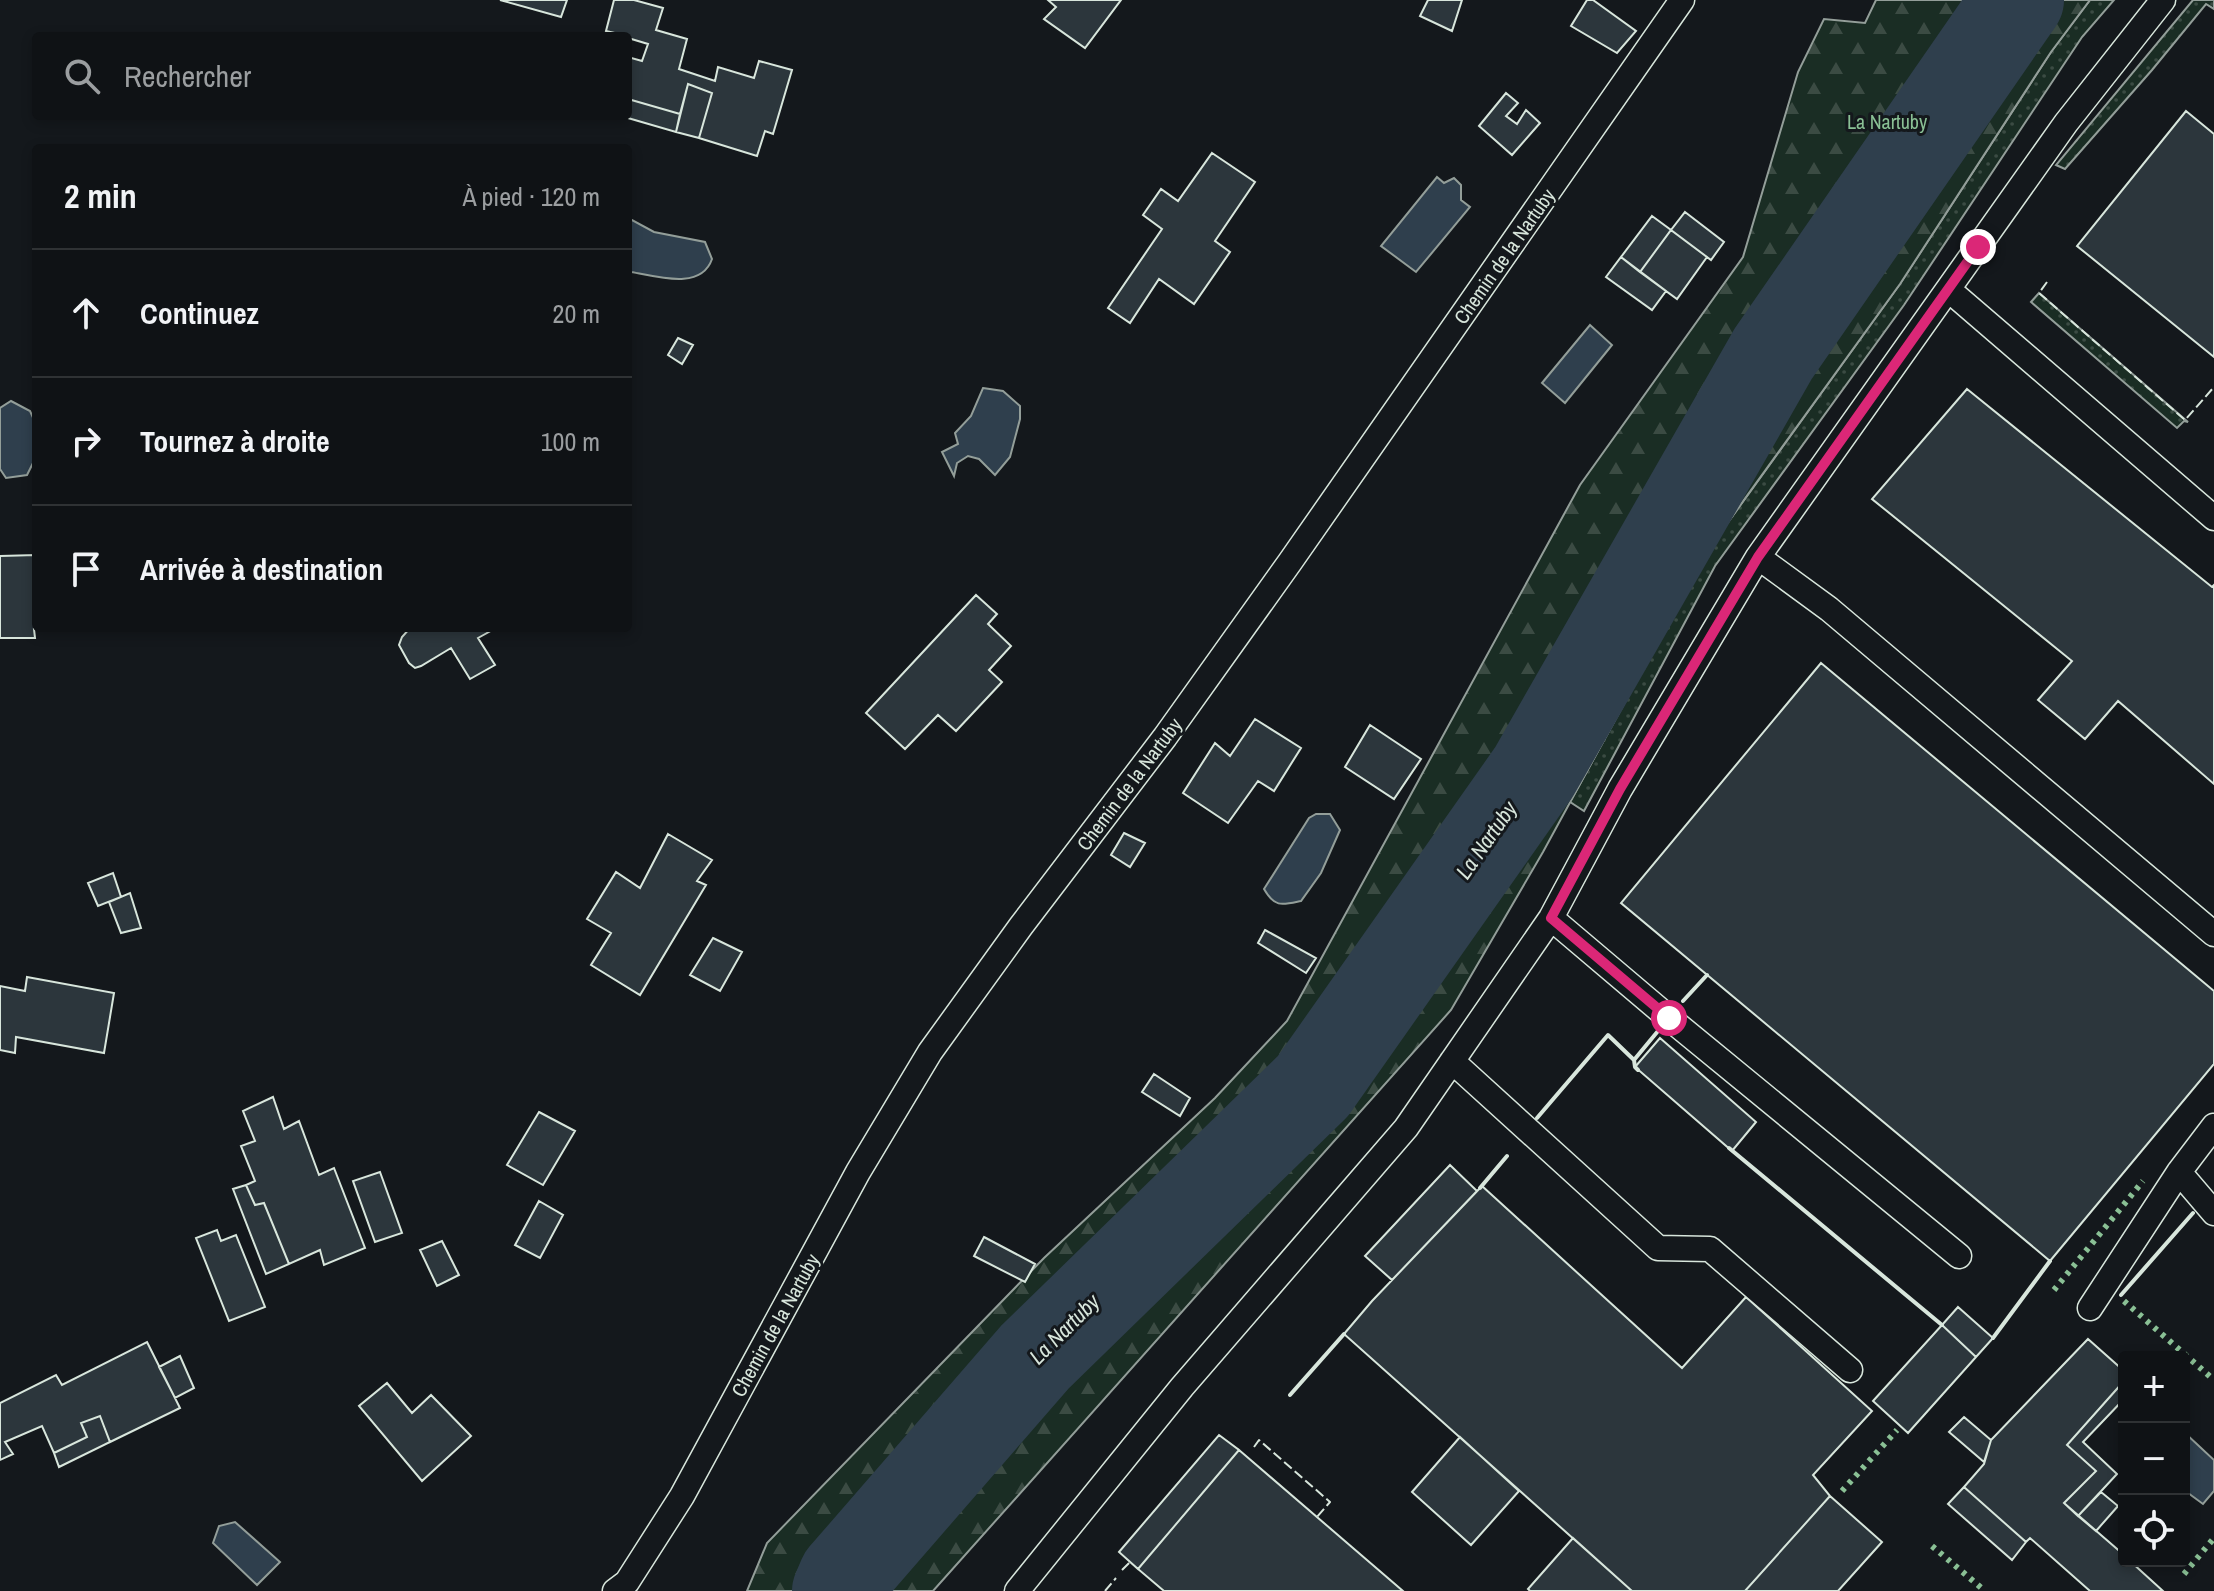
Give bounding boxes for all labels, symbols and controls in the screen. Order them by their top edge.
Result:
search box [32,32,632,120]
icon: search [60,54,104,98]
text: Rechercher [124,56,251,96]
park label: La Nartuby [1847,108,1928,135]
text: 2 min [64,173,137,219]
text: À pied · 120 m [462,179,600,214]
street label: Chemin de la Nartuby [1447,182,1561,329]
route end [1960,229,1996,265]
icon: ahead [64,291,108,335]
text: Continuez [140,293,259,333]
text: 20 m [553,296,600,331]
icon: right [64,419,108,463]
text: Tournez à droite [140,421,330,461]
text: 100 m [541,424,600,459]
icon: arrive [64,547,108,591]
text: Arrivée à destination [140,549,383,589]
street label: Chemin de la Nartuby [1070,712,1188,856]
water label: La Nartuby [1448,794,1524,885]
route start [1651,1000,1687,1036]
street label: Chemin de la Nartuby [725,1248,826,1401]
water label: La Nartuby [1022,1287,1106,1371]
map controls [2118,1351,2190,1567]
button: + [2118,1351,2190,1423]
button: − [2118,1423,2190,1495]
button: locate [2118,1495,2190,1567]

